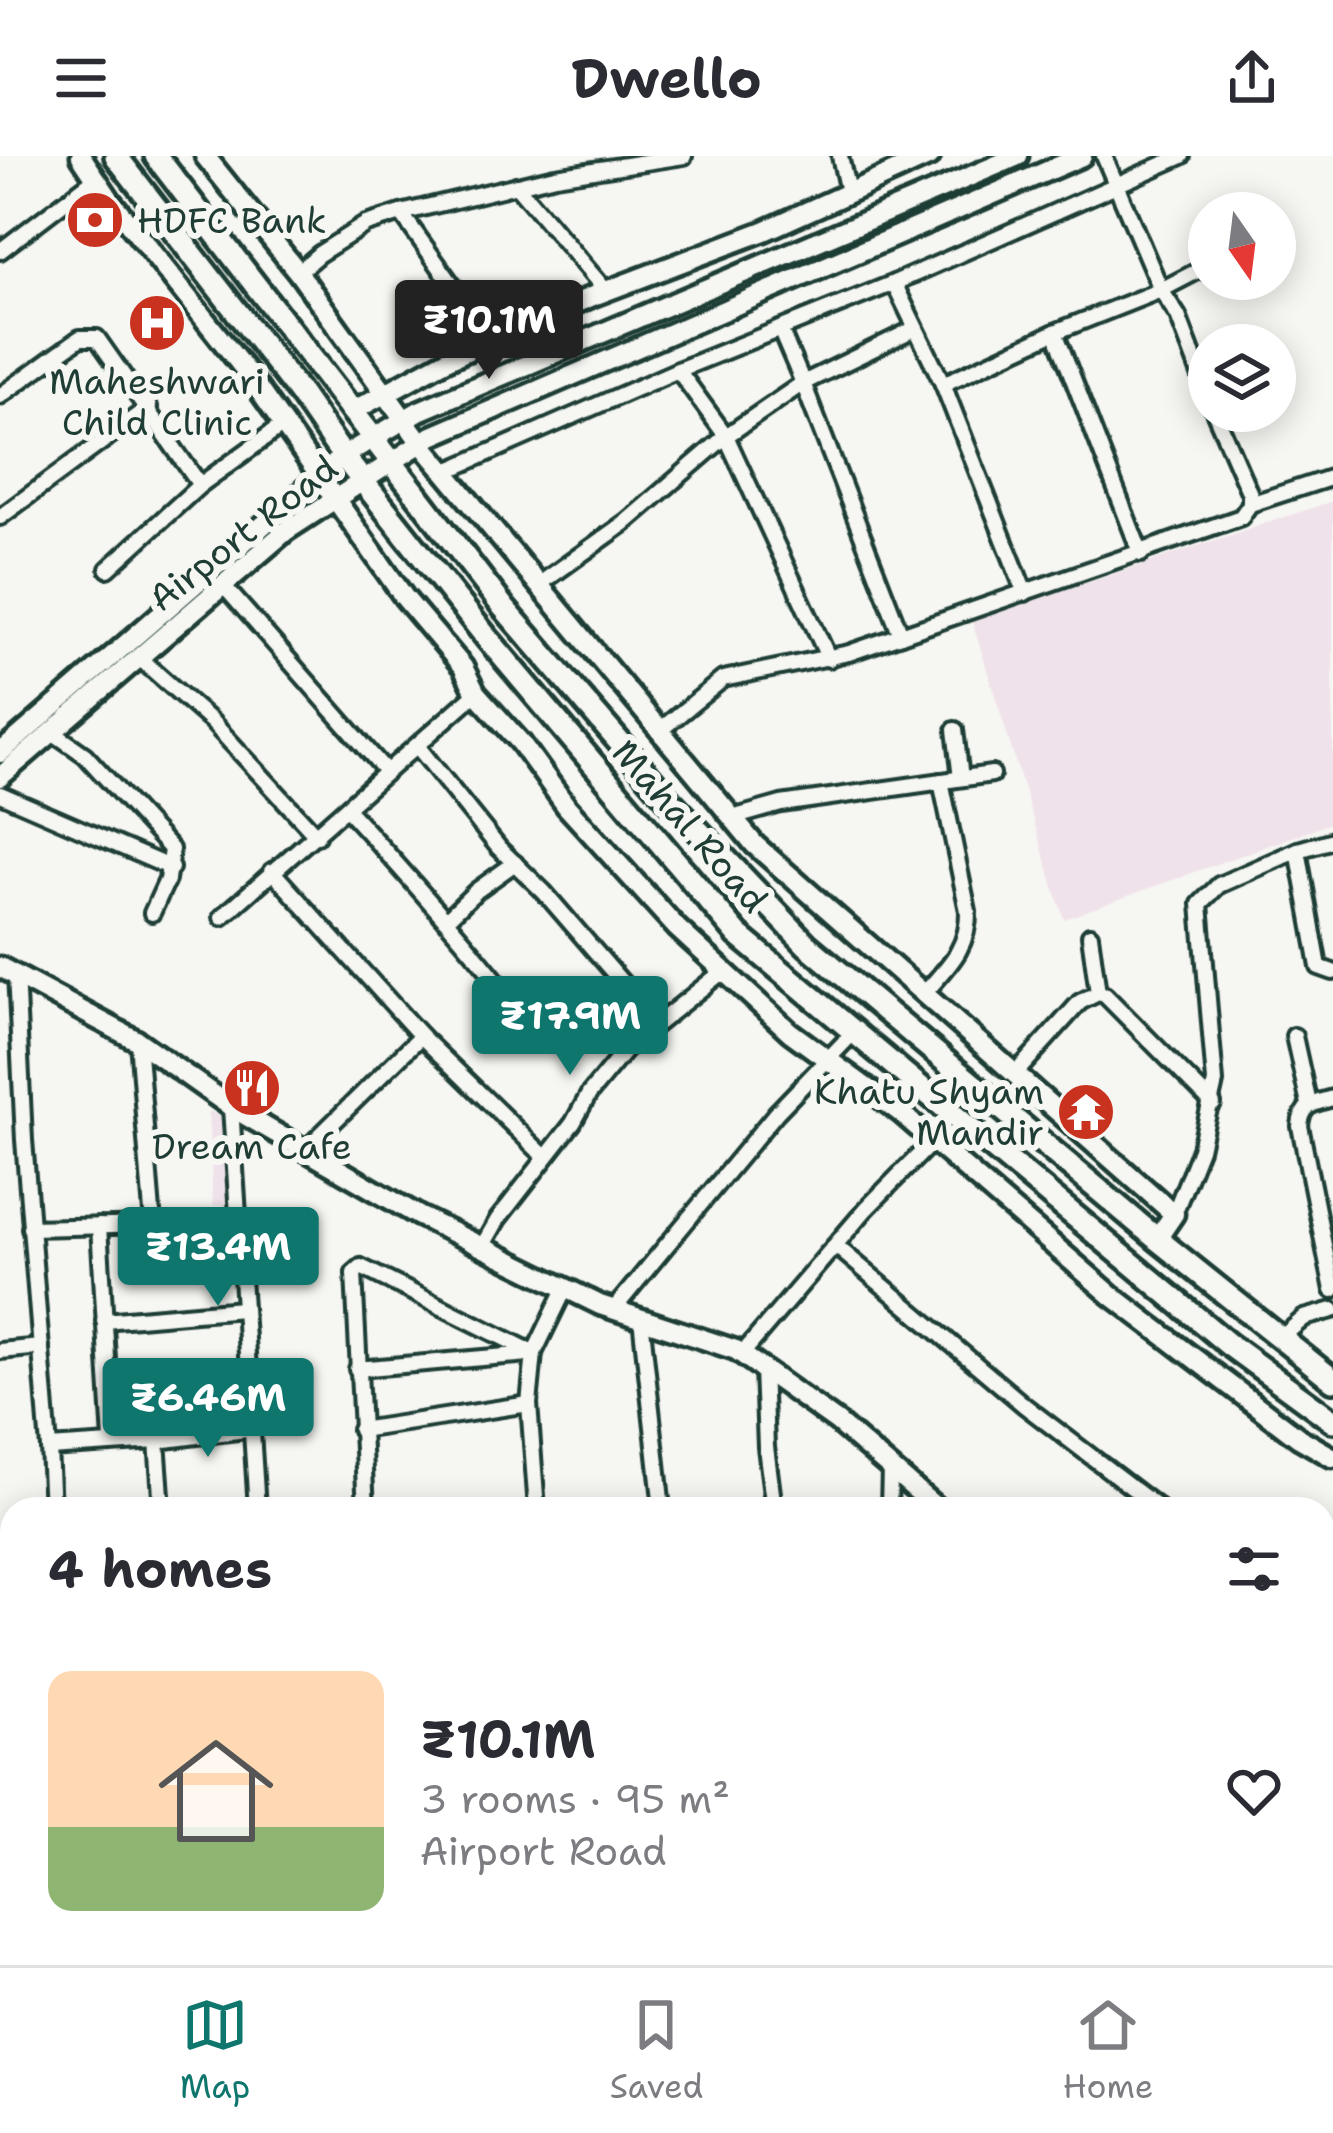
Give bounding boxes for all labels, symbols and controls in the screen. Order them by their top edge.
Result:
text: Dwello [571,42,762,114]
icon: menu [48,45,114,111]
icon: share [1219,45,1285,111]
bank icon: HDFC Bank [64,189,126,251]
north arrow [1188,192,1296,300]
map controls [1188,192,1296,432]
place label: HDFC Bank [137,196,327,245]
pin: ₹10.1M [391,280,587,382]
hospital icon: Maheshwari Child Clinic [126,292,188,354]
text: ₹10.1M [422,293,556,345]
button: layers [1188,324,1296,432]
place label: Maheshwari Child Clinic [49,357,265,447]
street label: Airport Road [138,444,348,622]
street label: Mahal Road [601,729,779,923]
pin: ₹17.9M [472,976,668,1078]
text: ₹17.9M [499,989,641,1041]
restaurant icon: Dream Cafe [221,1057,283,1119]
place label: Khatu Shyam Mandir [814,1067,1044,1157]
temple icon: Khatu Shyam Mandir [1055,1081,1117,1143]
place label: Dream Cafe [152,1122,352,1171]
pin: ₹13.4M [120,1207,316,1309]
text: ₹13.4M [145,1220,291,1272]
pin: ₹6.46M [110,1358,306,1460]
text: ₹6.46M [130,1371,286,1423]
text: 4 homes [48,1535,272,1603]
icon: filters [1221,1536,1287,1602]
text: ₹10.1M [420,1705,595,1773]
icon: home [144,1719,288,1863]
icon: heart [1221,1758,1287,1824]
text: 3 rooms · 95 m² [420,1773,730,1825]
text: Airport Road [420,1825,667,1877]
tab: Map [180,1992,250,2109]
tab: Saved [610,1992,703,2109]
tab: Home [1063,1992,1153,2109]

